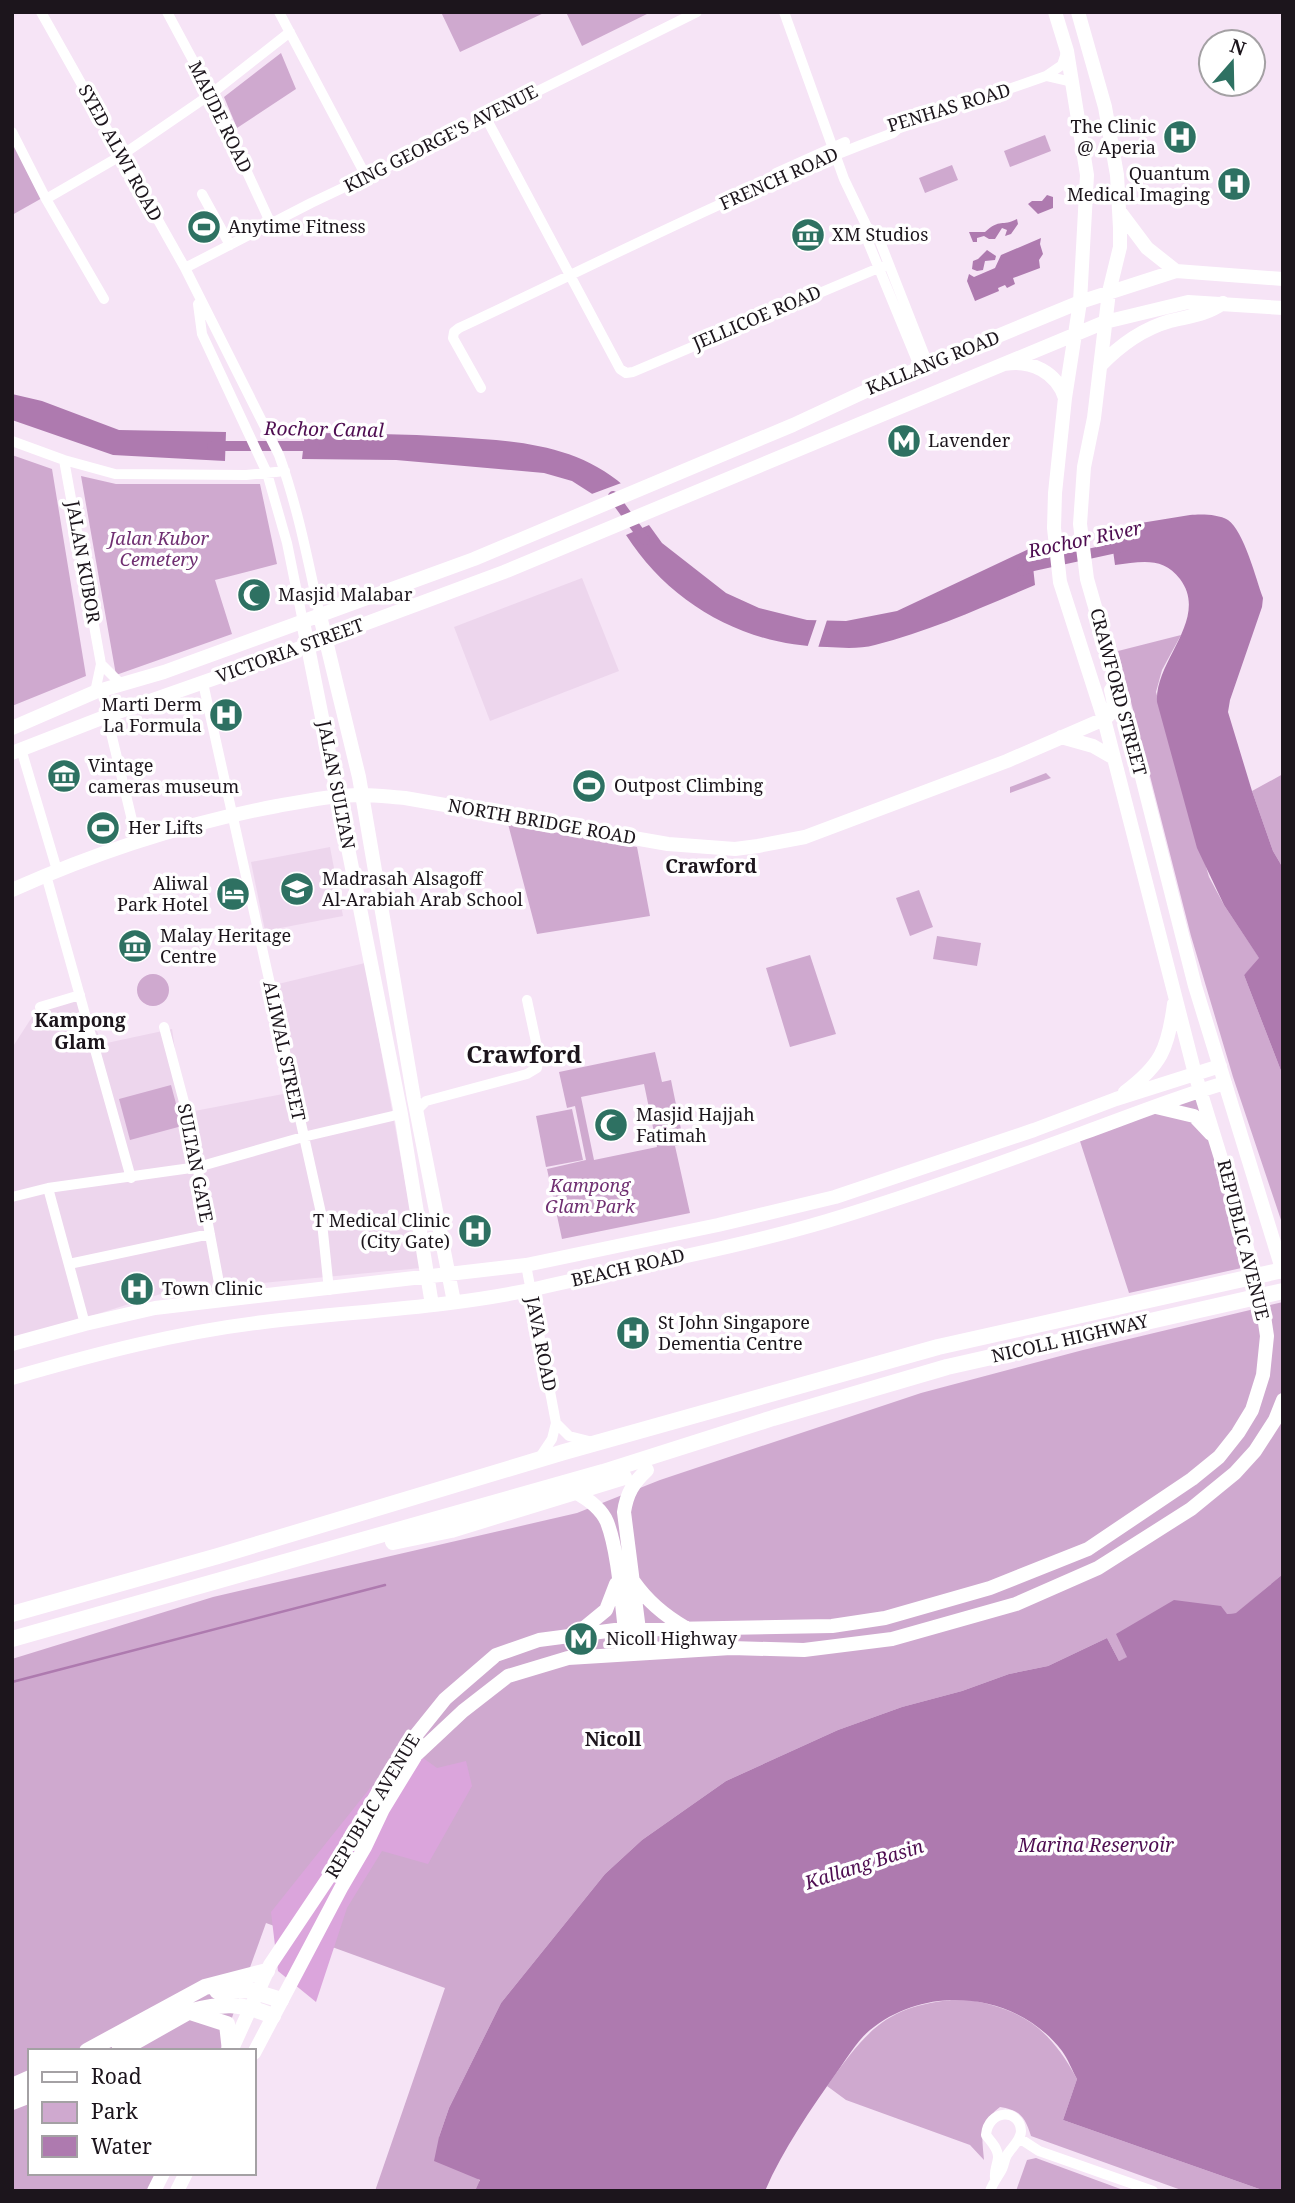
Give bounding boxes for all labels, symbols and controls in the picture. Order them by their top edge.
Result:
north arrow [1197,28,1267,98]
text: N [1226,32,1249,62]
street label: MAUDE ROAD [184,57,258,176]
street label: PENHAS ROAD [884,77,1013,137]
street label: KING GEORGE'S AVENUE [340,79,541,197]
street label: SYED ALWI ROAD [73,80,168,225]
place label: The Clinic @ Aperia [1071,114,1156,159]
hospital icon: The Clinic @ Aperia [1161,118,1199,156]
street label: FRENCH ROAD [715,141,842,215]
place label: Quantum Medical Imaging [1067,161,1210,206]
hospital icon: Quantum Medical Imaging [1215,165,1253,203]
sports icon: Anytime Fitness [185,208,223,246]
place label: Anytime Fitness [228,214,366,238]
museum icon: XM Studios [789,216,827,254]
place label: XM Studios [832,222,928,246]
street label: JELLICOE ROAD [688,279,824,355]
street label: KALLANG ROAD [862,324,1003,400]
water label: Rochor Canal [263,415,384,443]
metro station icon: Lavender [885,422,923,460]
place label: Lavender [928,428,1011,452]
street label: JALAN KUBOR [61,498,107,625]
water label: Rochor River [1025,514,1144,564]
park label: Jalan Kubor Cemetery [106,526,210,571]
mosque icon: Masjid Malabar [235,576,273,614]
place label: Masjid Malabar [278,582,413,606]
street label: CRAWFORD STREET [1085,605,1153,778]
street label: VICTORIA STREET [213,612,367,688]
place label: Marti Derm La Formula [102,692,202,737]
hospital icon: Marti Derm La Formula [207,696,245,734]
street label: JALAN SULTAN [313,718,361,851]
place label: Vintage cameras museum [88,753,239,798]
museum icon: Vintage cameras museum [45,757,83,795]
sports icon: Outpost Climbing [570,767,608,805]
place label: Outpost Climbing [614,773,764,797]
street label: NORTH BRIDGE ROAD [446,793,638,849]
sports icon: Her Lifts [84,809,122,847]
place label: Her Lifts [128,815,203,839]
district label: Crawford [665,853,757,879]
place label: Madrasah Alsagoff Al-Arabiah Arab School [322,866,523,911]
school or university icon: Madrasah Alsagoff Al-Arabiah Arab School [278,870,316,908]
place label: Aliwal Park Hotel [117,871,208,916]
hotel icon: Aliwal Park Hotel [214,875,252,913]
place label: Malay Heritage Centre [160,923,291,968]
museum icon: Malay Heritage Centre [116,927,154,965]
street label: ALIWAL STREET [258,979,312,1123]
district label: Kampong Glam [34,1007,126,1055]
district label: Crawford [466,1037,582,1070]
street label: SULTAN GATE [173,1101,219,1224]
place label: Masjid Hajjah Fatimah [636,1102,755,1147]
mosque icon: Masjid Hajjah Fatimah [592,1106,630,1144]
street label: REPUBLIC AVENUE [1212,1157,1276,1323]
park label: Kampong Glam Park [545,1173,636,1218]
place label: T Medical Clinic (City Gate) [313,1208,450,1253]
hospital icon: T Medical Clinic (City Gate) [456,1212,494,1250]
street label: BEACH ROAD [569,1242,687,1292]
hospital icon: Town Clinic [118,1270,156,1308]
place label: Town Clinic [162,1276,263,1300]
street label: JAVA ROAD [521,1293,563,1393]
street label: NICOLL HIGHWAY [989,1308,1151,1368]
place label: St John Singapore Dementia Centre [658,1310,810,1355]
hospital icon: St John Singapore Dementia Centre [614,1314,652,1352]
metro station icon: Nicoll Highway [562,1620,600,1658]
place label: Nicoll Highway [606,1626,738,1650]
district label: Nicoll [585,1726,642,1752]
street label: REPUBLIC AVENUE [319,1729,425,1882]
water label: Kallang Basin [800,1832,927,1896]
water label: Marina Reservoir [1017,1832,1174,1858]
legend [28,2049,256,2175]
text: Road [91,2062,142,2090]
text: Park [91,2097,138,2125]
text: Water [91,2132,152,2160]

